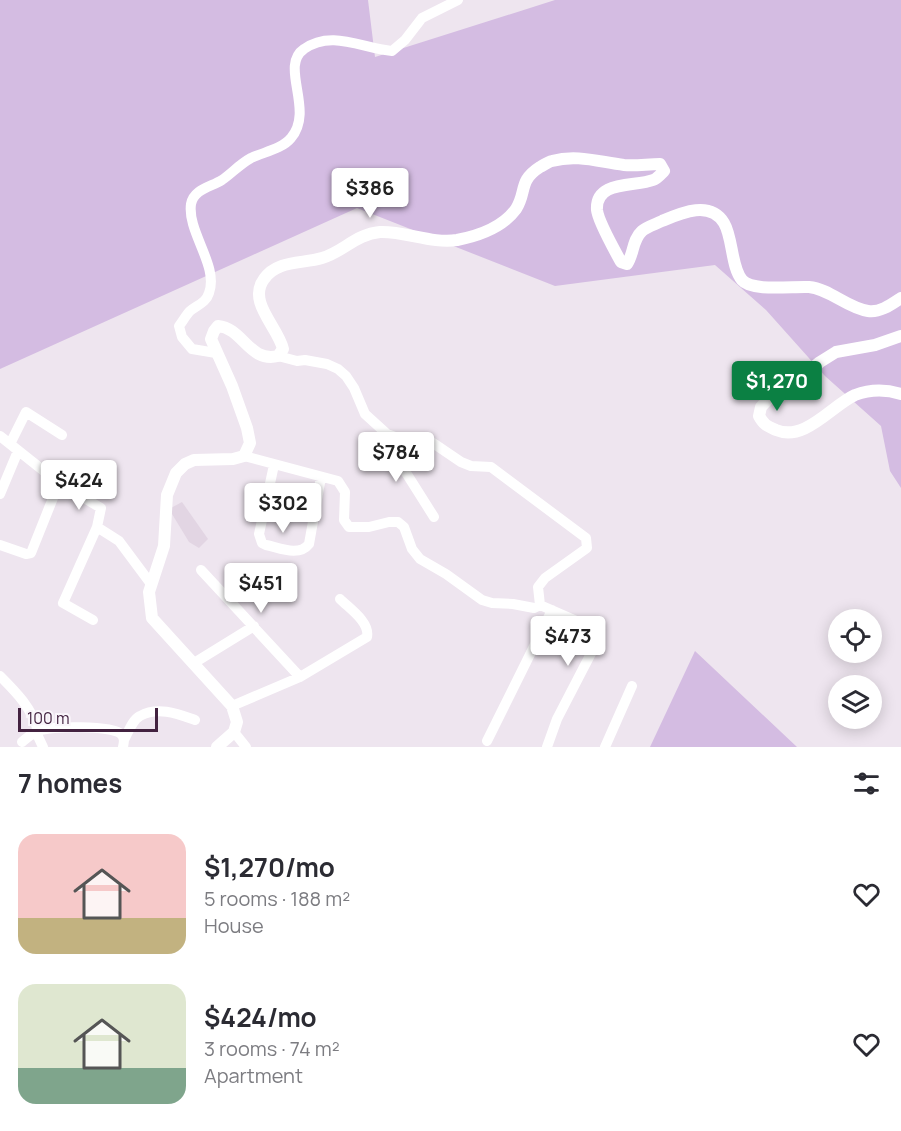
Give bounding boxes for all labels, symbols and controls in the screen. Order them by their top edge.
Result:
pin: $386 [334,168,406,219]
text: $386 [346,174,394,201]
pin: $1,270 [728,361,826,412]
text: $1,270 [746,367,808,394]
pin: $784 [360,432,432,483]
text: $784 [372,438,420,465]
pin: $424 [43,460,115,511]
text: $424 [55,466,103,493]
pin: $302 [247,483,319,534]
text: $302 [258,489,308,516]
pin: $451 [225,563,297,614]
text: $451 [238,569,284,596]
map controls [828,609,882,729]
button: locate [828,609,882,663]
pin: $473 [532,616,604,667]
text: $473 [544,622,592,649]
button: layers [828,675,882,729]
scale bar [18,705,158,732]
text: 100 m [27,707,70,729]
text: 7 homes [18,765,122,801]
icon: filters [850,767,883,800]
text: $1,270/mo [204,849,335,885]
icon: home [66,858,138,930]
icon: heart [850,878,883,911]
text: 5 rooms · 188 m² [204,885,350,912]
text: House [204,912,264,939]
text: $424/mo [204,999,317,1035]
icon: home [66,1008,138,1080]
icon: heart [850,1028,883,1061]
text: 3 rooms · 74 m² [204,1035,340,1062]
text: Apartment [204,1062,303,1089]

